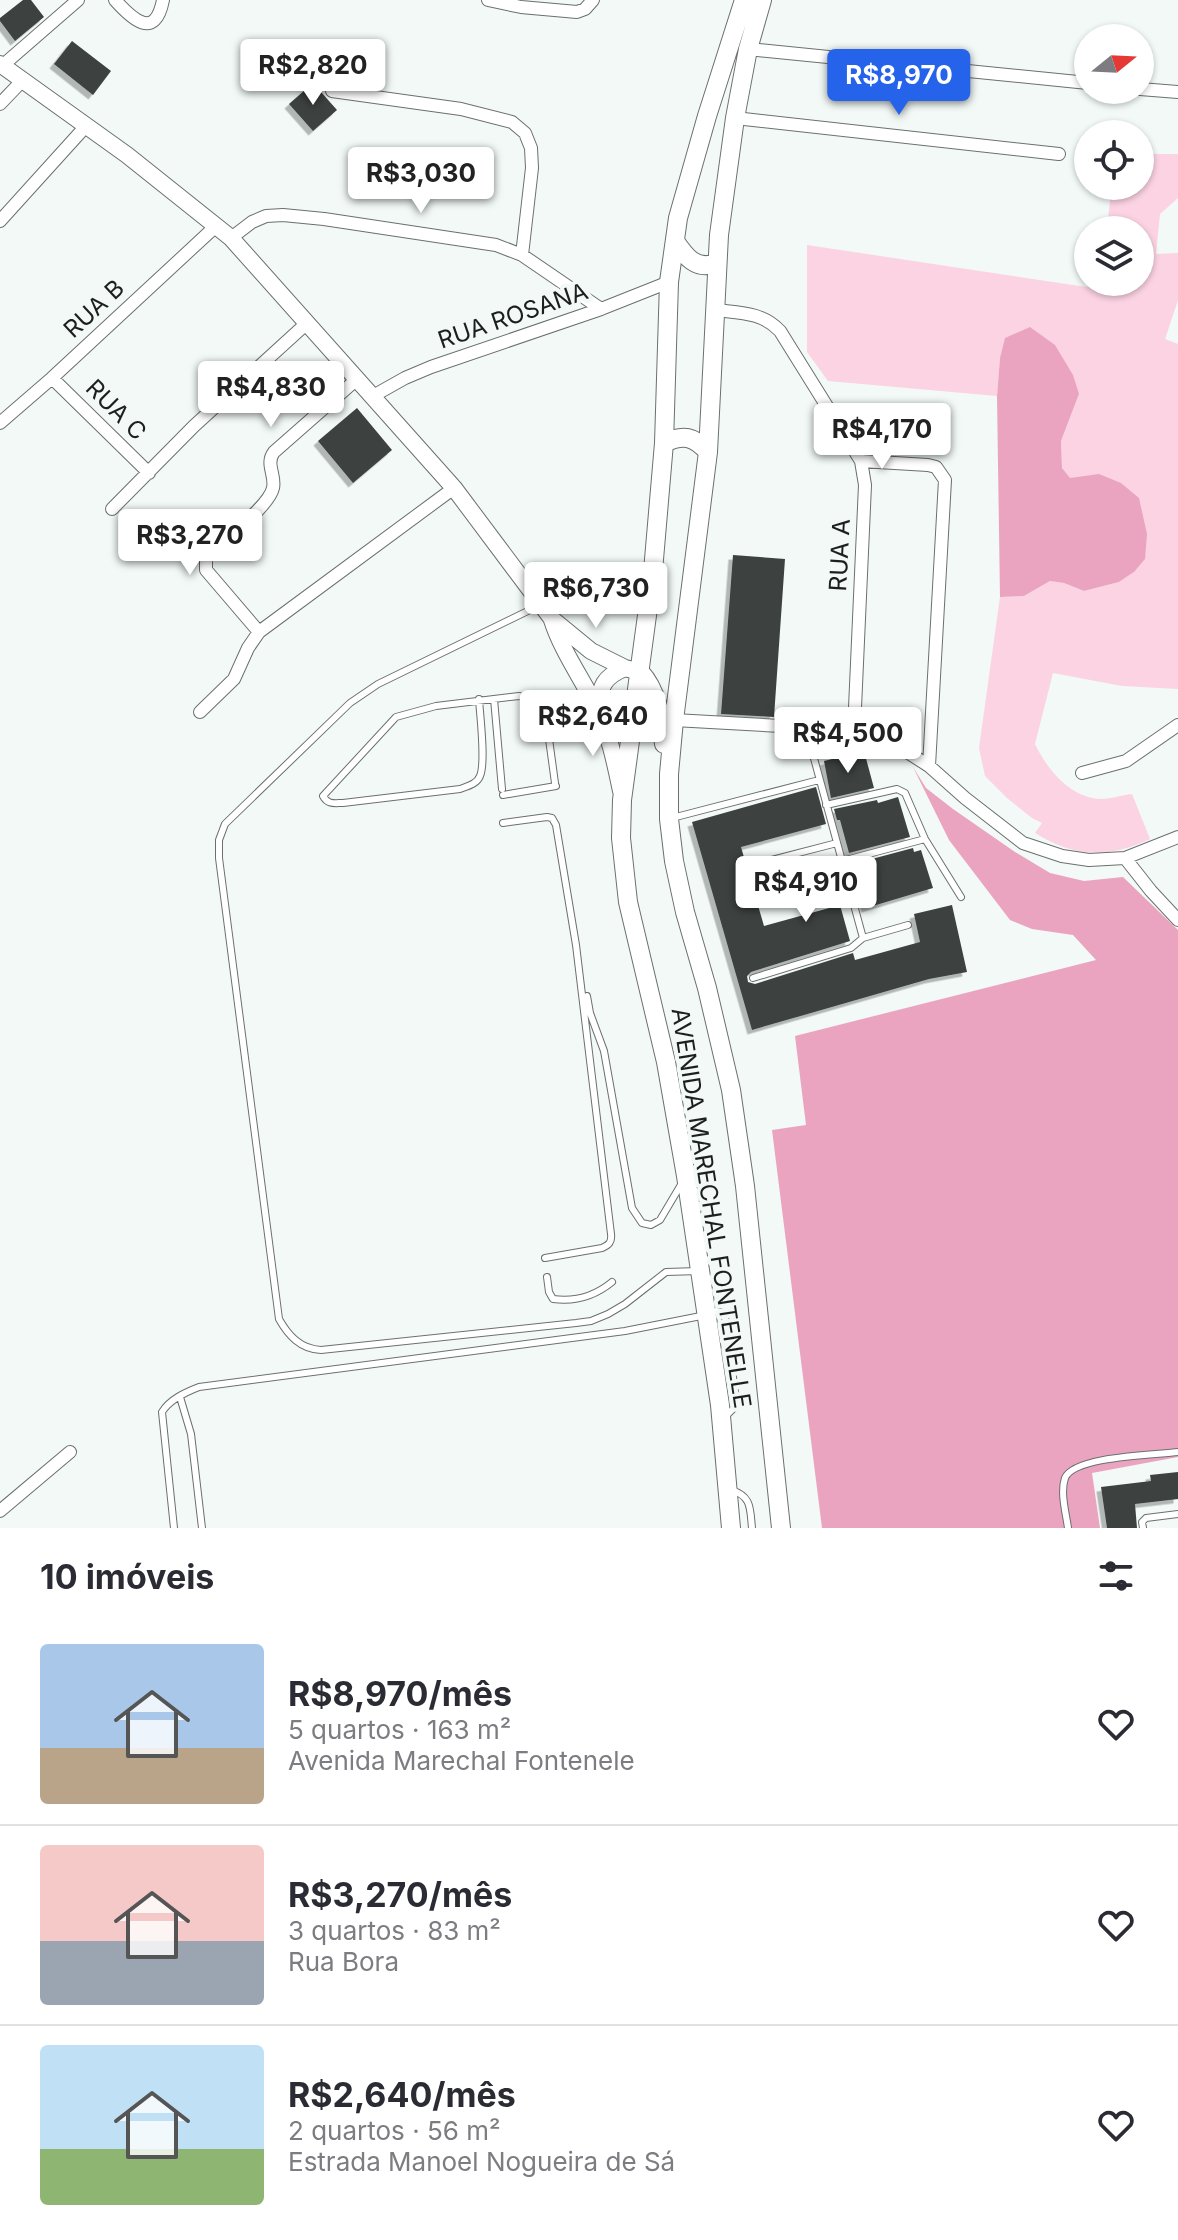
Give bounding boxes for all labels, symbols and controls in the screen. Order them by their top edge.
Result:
north arrow [1074,24,1154,104]
map controls [1074,24,1154,296]
pin: R$2,820 [239,39,387,107]
text: R$2,820 [258,49,368,80]
pin: R$8,970 [825,49,973,117]
text: R$8,970 [845,59,953,90]
button: locate [1074,120,1154,200]
pin: R$3,030 [347,147,495,215]
text: R$3,030 [366,157,476,188]
button: layers [1074,216,1154,296]
street label: RUA B [57,274,130,344]
street label: RUA ROSANA [434,276,592,355]
pin: R$4,830 [197,361,345,429]
text: R$4,830 [216,371,326,402]
street label: RUA C [80,373,153,446]
pin: R$4,170 [808,403,956,471]
text: R$4,170 [832,413,932,444]
pin: R$3,270 [116,509,264,577]
street label: RUA A [823,518,856,592]
text: R$3,270 [136,519,244,550]
pin: R$6,730 [522,562,670,630]
text: R$6,730 [542,572,650,603]
pin: R$2,640 [519,690,667,758]
text: R$2,640 [538,700,648,731]
pin: R$4,500 [774,707,922,775]
text: R$4,500 [792,717,904,748]
pin: R$4,910 [732,856,880,924]
text: R$4,910 [754,866,858,897]
street label: AVENIDA MARECHAL FONTENELLE [665,1006,758,1410]
icon: filters [1094,1554,1138,1598]
text: 10 imóveis [40,1556,214,1597]
text: R$8,970/mês [288,1673,512,1714]
icon: home [104,1676,200,1772]
icon: heart [1094,1702,1138,1746]
text: 5 quartos · 163 m² [288,1714,511,1745]
text: Avenida Marechal Fontenele [288,1745,635,1776]
text: R$3,270/mês [288,1874,512,1915]
icon: home [104,1877,200,1973]
icon: heart [1094,1903,1138,1947]
text: 3 quartos · 83 m² [288,1915,501,1946]
text: Rua Bora [288,1946,399,1977]
text: R$2,640/mês [288,2074,516,2115]
icon: home [104,2077,200,2173]
icon: heart [1094,2103,1138,2147]
text: 2 quartos · 56 m² [288,2115,500,2146]
text: Estrada Manoel Nogueira de Sá [288,2146,675,2177]

